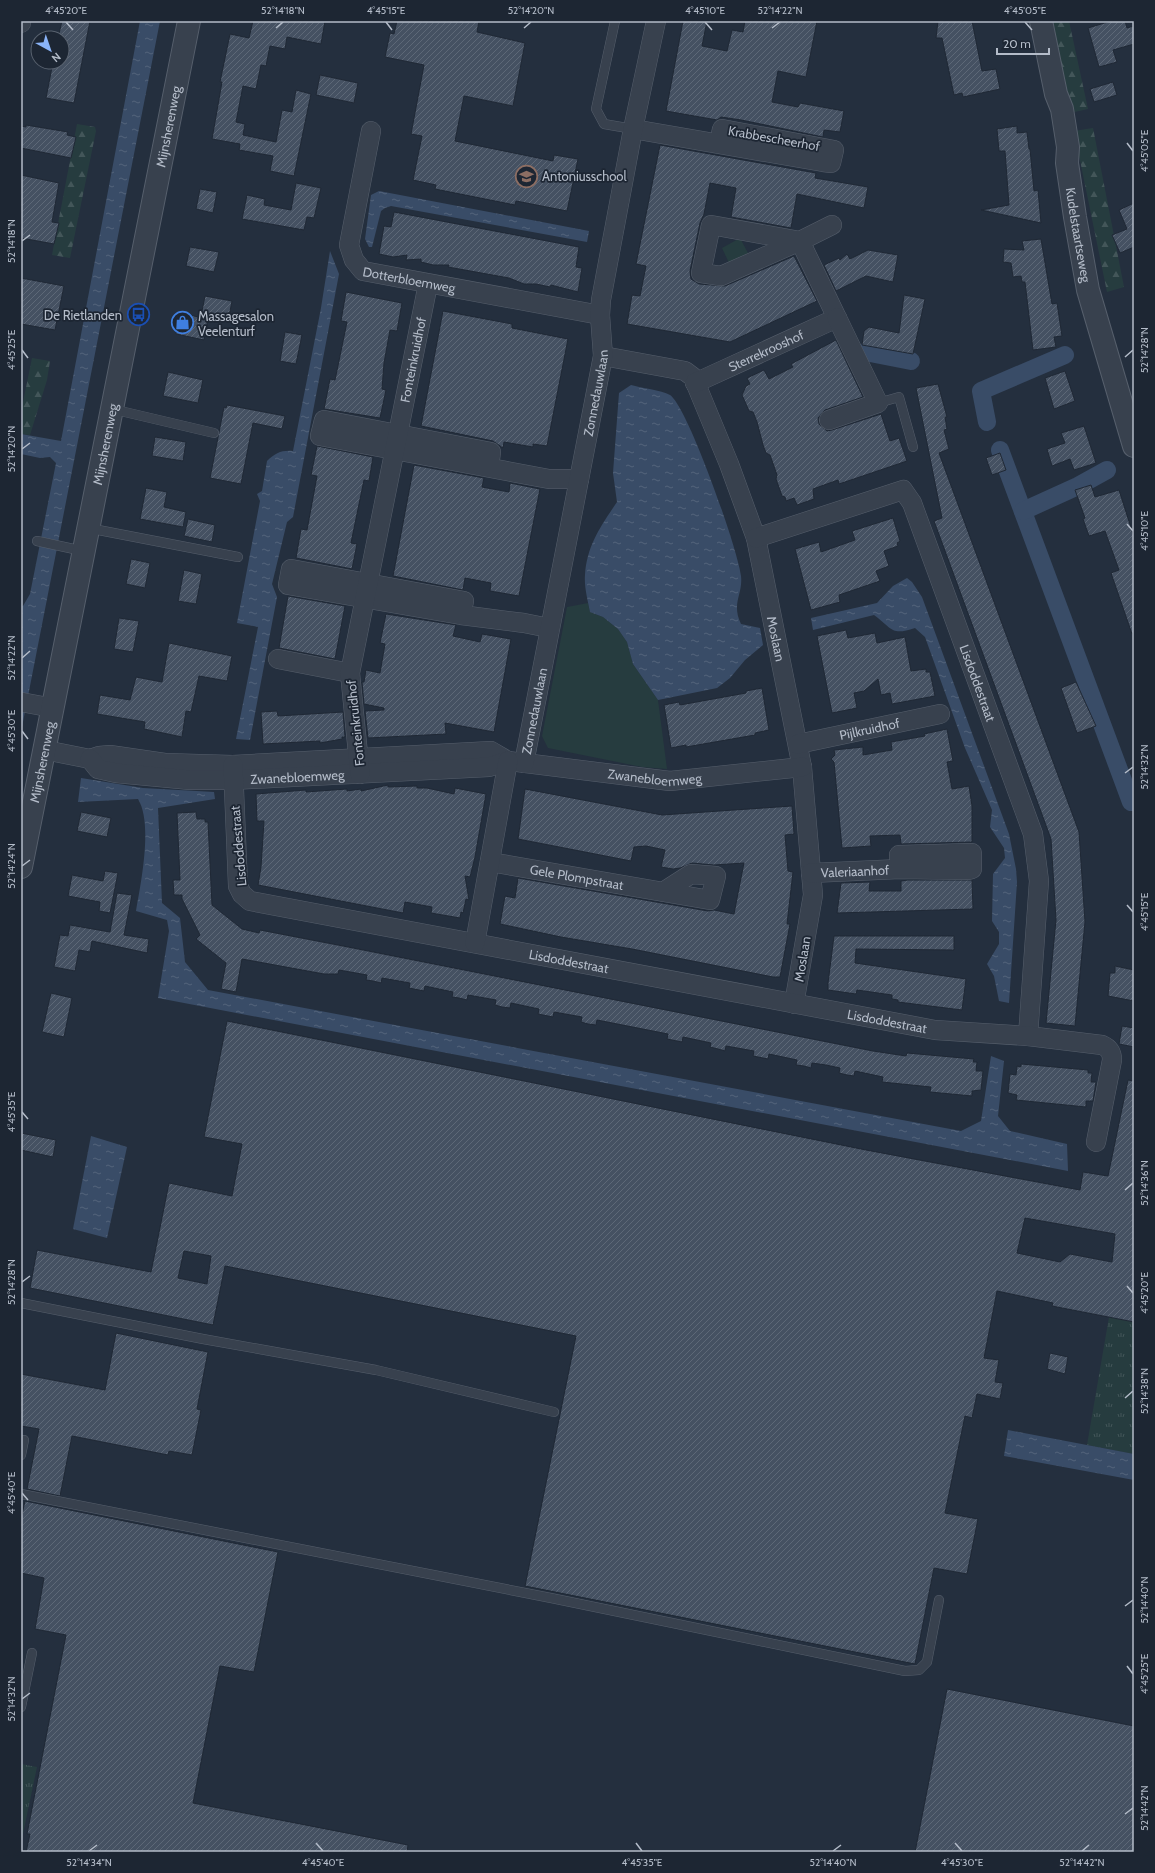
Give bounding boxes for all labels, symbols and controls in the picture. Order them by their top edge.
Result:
text: 4°45'20"E [45,4,88,17]
text: 52°14'18"N [261,4,305,17]
text: 4°45'15"E [367,4,406,17]
text: 52°14'20"N [508,4,554,17]
text: 4°45'10"E [685,4,726,17]
text: 52°14'22"N [758,4,802,17]
text: 4°45'05"E [1004,4,1047,17]
north arrow [30,30,70,70]
scale bar [997,30,1049,56]
text: 20 m [1003,36,1031,51]
text: N [49,50,64,66]
street label: Mijnsherenweg [152,84,184,169]
street label: Krabbescheerhof [727,122,822,154]
text: 4°45'05"E [1138,129,1151,172]
school or university icon: Antoniusschool [514,163,540,189]
place label: Antoniusschool [542,168,627,184]
street label: Kudelstaartseweg [1063,186,1095,284]
text: 52°14'18"N [5,219,18,263]
street label: Dotterbloemweg [362,263,457,296]
bus stop icon: De Rietlanden [125,302,151,328]
place label: De Rietlanden [44,307,122,323]
place label: Massagesalon Veelenturf [198,308,274,339]
shop icon: Massagesalon Veelenturf [170,310,196,336]
street label: Fonteinkruidhof [396,315,429,404]
street label: Sterrekrooshof [726,326,807,375]
text: 52°14'28"N [1138,327,1151,373]
text: 4°45'25"E [5,329,18,370]
street label: Zonnedauwlaan [580,349,611,437]
street label: Mijnsherenweg [89,402,121,486]
text: 52°14'20"N [5,426,18,472]
text: 4°45'10"E [1138,510,1151,551]
street label: Moslaan [764,615,789,663]
text: 52°14'22"N [5,636,18,680]
street label: Lisdoddestraat [956,642,999,724]
street label: Zonnedauwlaan [518,666,550,756]
street label: Fonteinkruidhof [342,678,367,767]
text: 4°45'30"E [5,709,18,752]
street label: Pijlkruidhof [838,715,902,743]
street label: Mijnsherenweg [26,719,58,804]
text: 52°14'32"N [1138,744,1151,790]
street label: Zwanebloemweg [607,765,703,789]
street label: Zwanebloemweg [250,766,345,787]
street label: Lisdoddestraat [226,805,249,887]
text: 52°14'24"N [5,843,18,889]
street label: Gele Plompstraat [529,861,625,893]
street label: Valeriaanhof [820,861,890,881]
text: 4°45'15"E [1138,892,1151,931]
street label: Moslaan [791,935,813,983]
street label: Lisdoddestraat [528,946,610,976]
street label: Lisdoddestraat [846,1006,929,1036]
text: 4°45'35"E [5,1091,18,1132]
text: 52°14'36"N [1138,1160,1151,1206]
text: 52°14'28"N [5,1259,18,1305]
text: 4°45'20"E [1138,1271,1151,1314]
text: 52°14'38"N [1138,1368,1151,1414]
text: 4°45'40"E [5,1471,18,1514]
text: 52°14'40"N [1138,1576,1151,1624]
text: 4°45'25"E [1138,1653,1151,1694]
text: 52°14'32"N [5,1676,18,1722]
text: 52°14'42"N [1138,1785,1151,1831]
text: 52°14'34"N [66,1856,112,1869]
text: 4°45'40"E [302,1856,345,1869]
text: 4°45'35"E [622,1856,663,1869]
text: 52°14'40"N [809,1856,857,1869]
text: 4°45'30"E [941,1856,984,1869]
text: 52°14'42"N [1059,1856,1105,1869]

